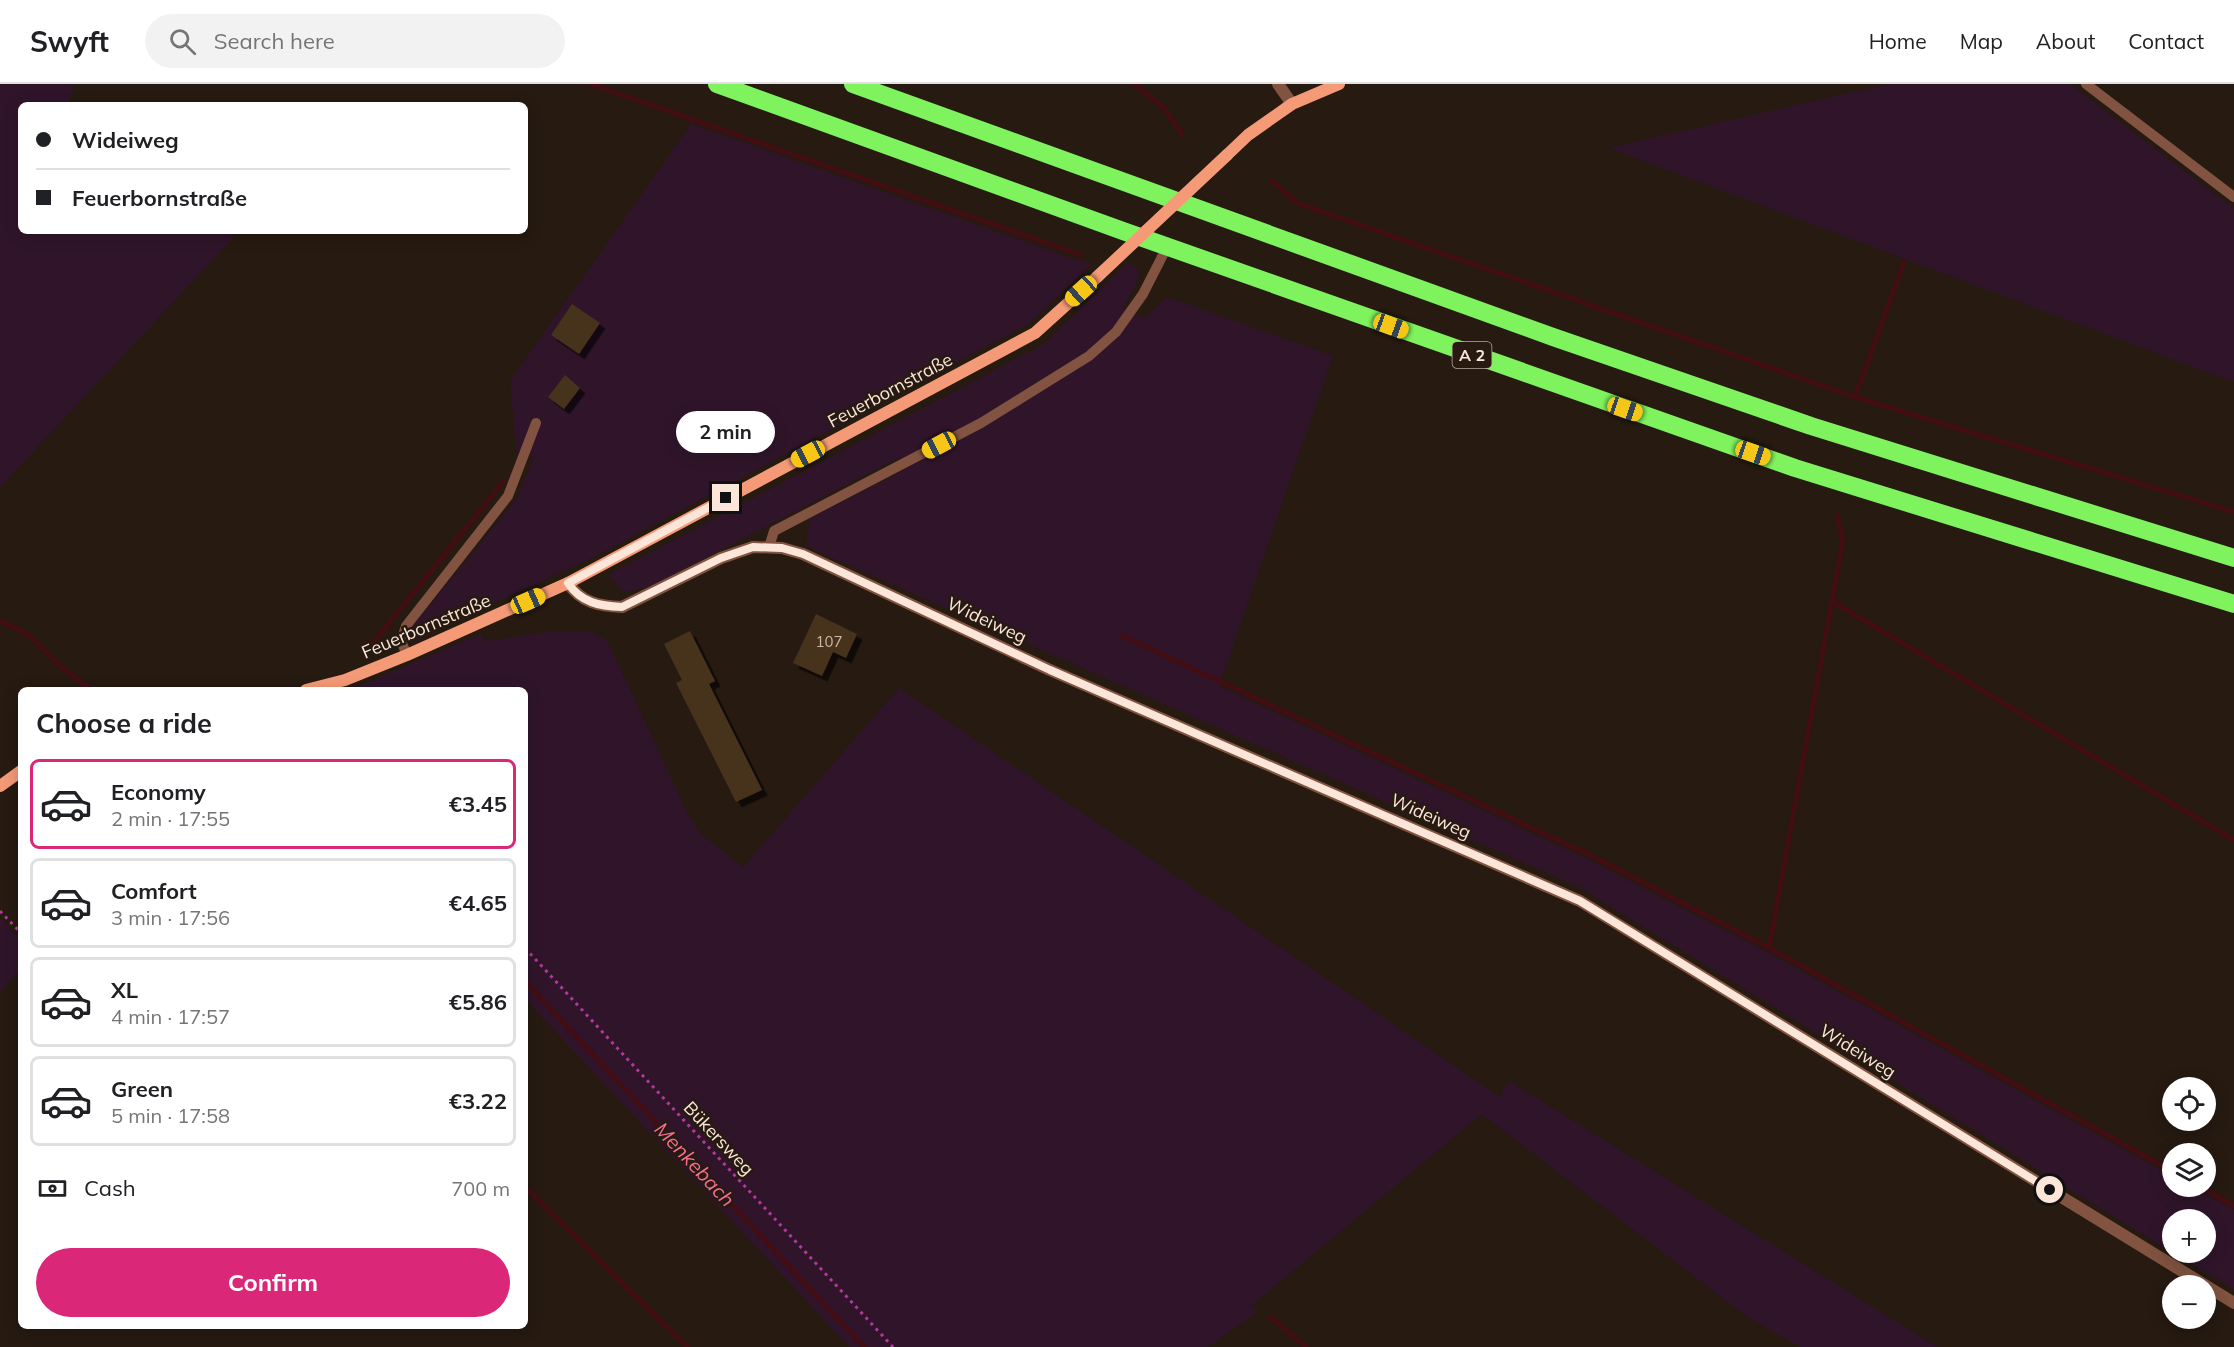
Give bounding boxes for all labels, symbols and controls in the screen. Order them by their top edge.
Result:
search box [145,14,565,68]
text: Swyft [30,24,109,59]
icon: search [166,25,199,58]
text: Search here [214,27,335,55]
text: Home [1869,28,1927,54]
text: Map [1960,28,2003,54]
text: About [2036,28,2095,54]
text: Contact [2128,28,2204,54]
text: Wideiweg [72,126,179,154]
text: Feuerbornstraße [72,184,247,212]
car [1062,272,1100,310]
car [1371,311,1411,341]
road number: A 2 [1452,342,1492,368]
street label: Feuerbornstraße [824,347,956,433]
car [1605,395,1645,423]
callout: 2 min [676,411,776,453]
text: 2 min [699,419,752,444]
car [919,429,959,461]
car [788,438,828,470]
car [1733,439,1773,467]
route end [712,484,739,511]
car [508,585,548,617]
street label: Feuerbornstraße [358,588,494,664]
street label: Wideiweg [943,592,1031,648]
house number: 107 [815,632,843,651]
text: Choose a ride [36,706,212,740]
icon: car [39,777,93,831]
text: Economy [111,778,206,806]
street label: Wideiweg [1387,788,1475,844]
text: €3.45 [449,790,507,818]
text: 2 min · 17:55 [111,806,230,831]
icon: car [39,876,93,930]
text: Comfort [111,877,197,905]
text: €4.65 [449,889,507,917]
text: 3 min · 17:56 [111,905,230,930]
icon: car [39,975,93,1029]
text: XL [111,976,138,1004]
text: €5.86 [449,988,507,1016]
text: 4 min · 17:57 [111,1004,230,1029]
street label: Wideiweg [1816,1019,1900,1083]
icon: car [39,1074,93,1128]
text: Green [111,1075,173,1103]
map controls [2162,1077,2216,1329]
button: locate [2162,1077,2216,1131]
text: €3.22 [449,1087,507,1115]
street label: Bükersweg [679,1096,759,1180]
text: 5 min · 17:58 [111,1103,230,1128]
water label: Menkebach [650,1117,740,1211]
button: layers [2162,1143,2216,1197]
icon: cash [36,1172,69,1205]
text: Cash [84,1174,136,1202]
text: 700 m [451,1176,510,1201]
route start [2036,1176,2063,1203]
button: + [2162,1209,2216,1263]
button: Confirm [36,1248,510,1317]
button: − [2162,1275,2216,1329]

